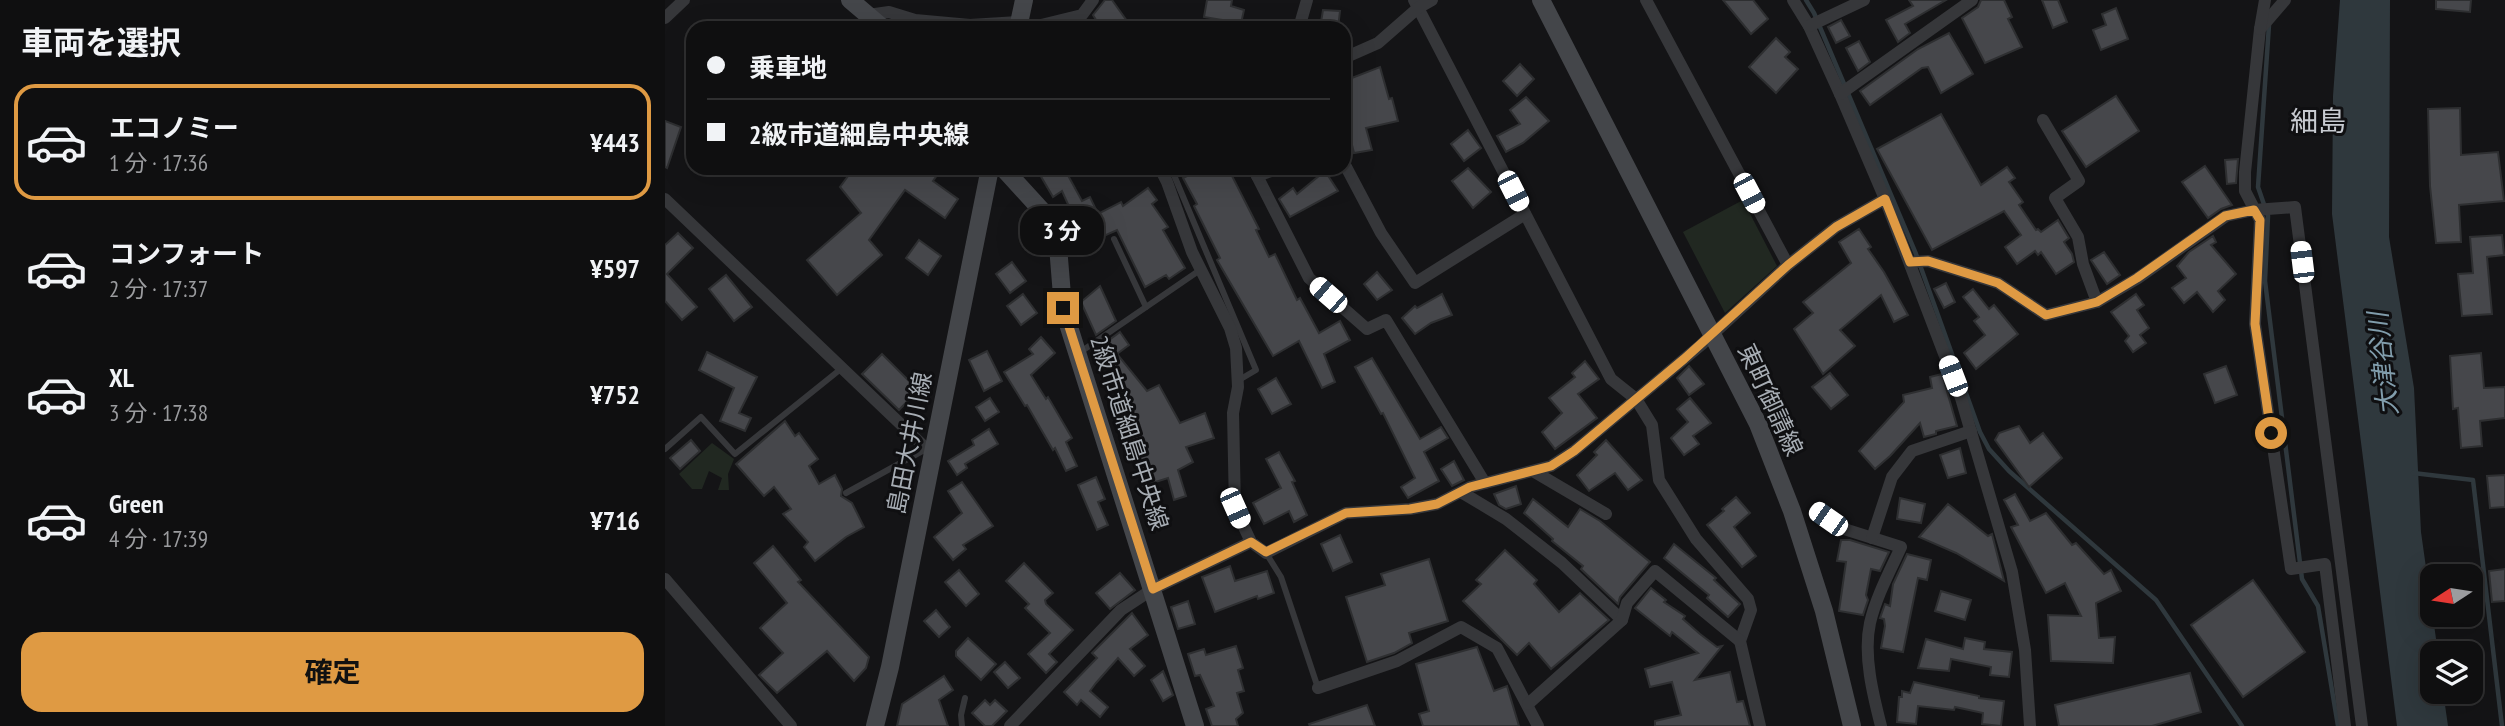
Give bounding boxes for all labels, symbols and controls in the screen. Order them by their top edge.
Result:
text: 車両を選択 [21,21,181,63]
text: 乗車地 [749,51,827,84]
district label: 細島 [2290,102,2346,139]
icon: car [25,111,88,174]
text: エコノミー [109,111,239,144]
text: 2級市道細島中央線 [749,118,969,151]
text: ¥443 [590,126,640,159]
text: 1 分 · 17:36 [109,148,208,177]
car [1495,168,1532,214]
car [1730,170,1769,216]
callout: 3 分 [1021,206,1105,256]
text: 3 分 [1043,216,1081,245]
icon: car [25,237,88,300]
text: コンフォート [109,237,264,270]
car [2290,240,2315,284]
text: ¥597 [590,252,640,285]
car [1306,273,1351,317]
text: 2 分 · 17:37 [109,274,208,303]
route end [1047,292,1079,324]
water label: 大津谷川 [2360,308,2404,417]
street label: 2級市道細島中央線 [1083,332,1176,534]
street label: 東町御請線 [1731,339,1810,461]
car [1936,353,1971,399]
text: XL [109,361,134,394]
icon: car [25,363,88,426]
street label: 島田大井川線 [881,369,938,517]
text: ¥752 [590,378,640,411]
text: 3 分 · 17:38 [109,398,208,427]
route start [2255,417,2287,449]
car [1217,485,1254,531]
text: Green [109,487,164,520]
icon: car [25,489,88,552]
car [1805,498,1852,540]
text: ¥716 [590,504,640,537]
text: 4 分 · 17:39 [109,524,208,553]
north arrow [2420,564,2483,626]
map controls [2420,564,2483,704]
button: 確定 [21,632,644,712]
button: layers [2420,641,2483,704]

